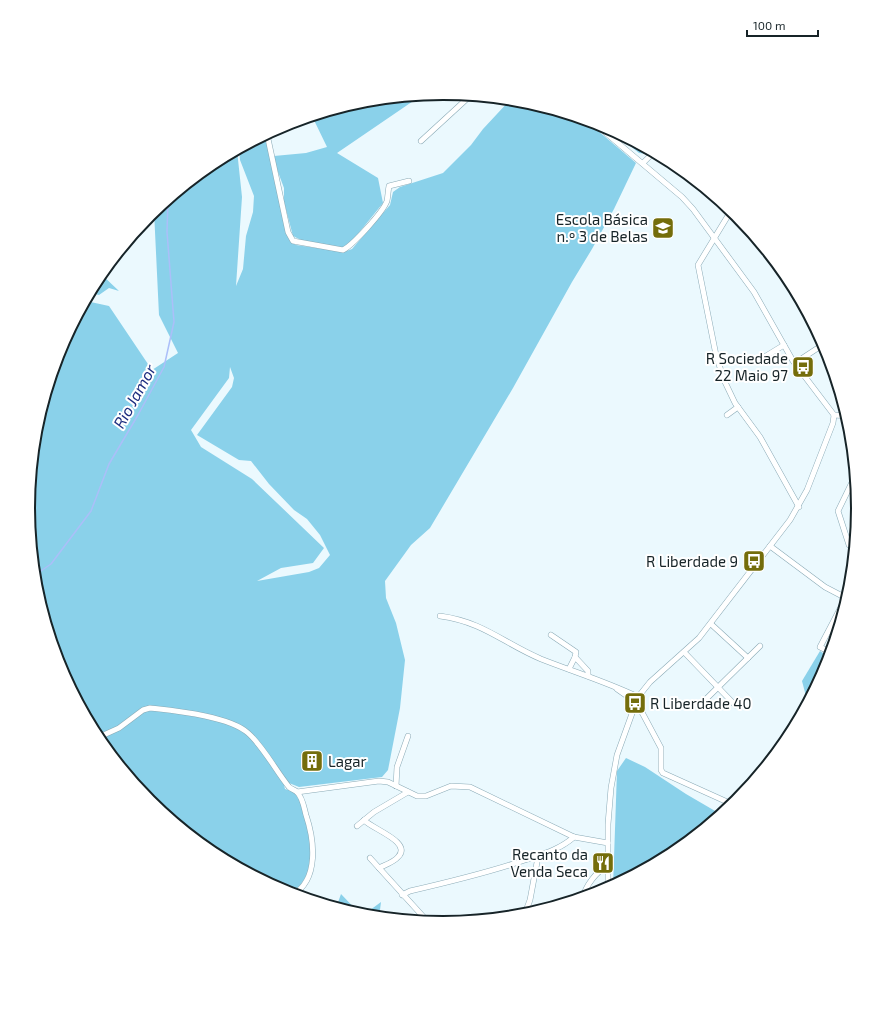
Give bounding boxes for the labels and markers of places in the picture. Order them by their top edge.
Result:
place label: Escola Básica n.º 3 de Belas [556,210,648,245]
school or university icon: Escola Básica n.º 3 de Belas [650,215,676,241]
place label: R Sociedade 22 Maio 97 [706,349,788,384]
bus stop icon: R Sociedade 22 Maio 97 [790,354,816,380]
bus stop icon: R Liberdade 9 [741,548,767,574]
place label: R Liberdade 9 [646,552,738,570]
bus stop icon: R Liberdade 40 [622,690,648,716]
place label: R Liberdade 40 [650,694,752,712]
building icon: Lagar [299,748,325,774]
place label: Lagar [328,752,367,770]
place label: Recanto da Venda Seca [510,845,588,880]
restaurant icon: Recanto da Venda Seca [590,850,616,876]

